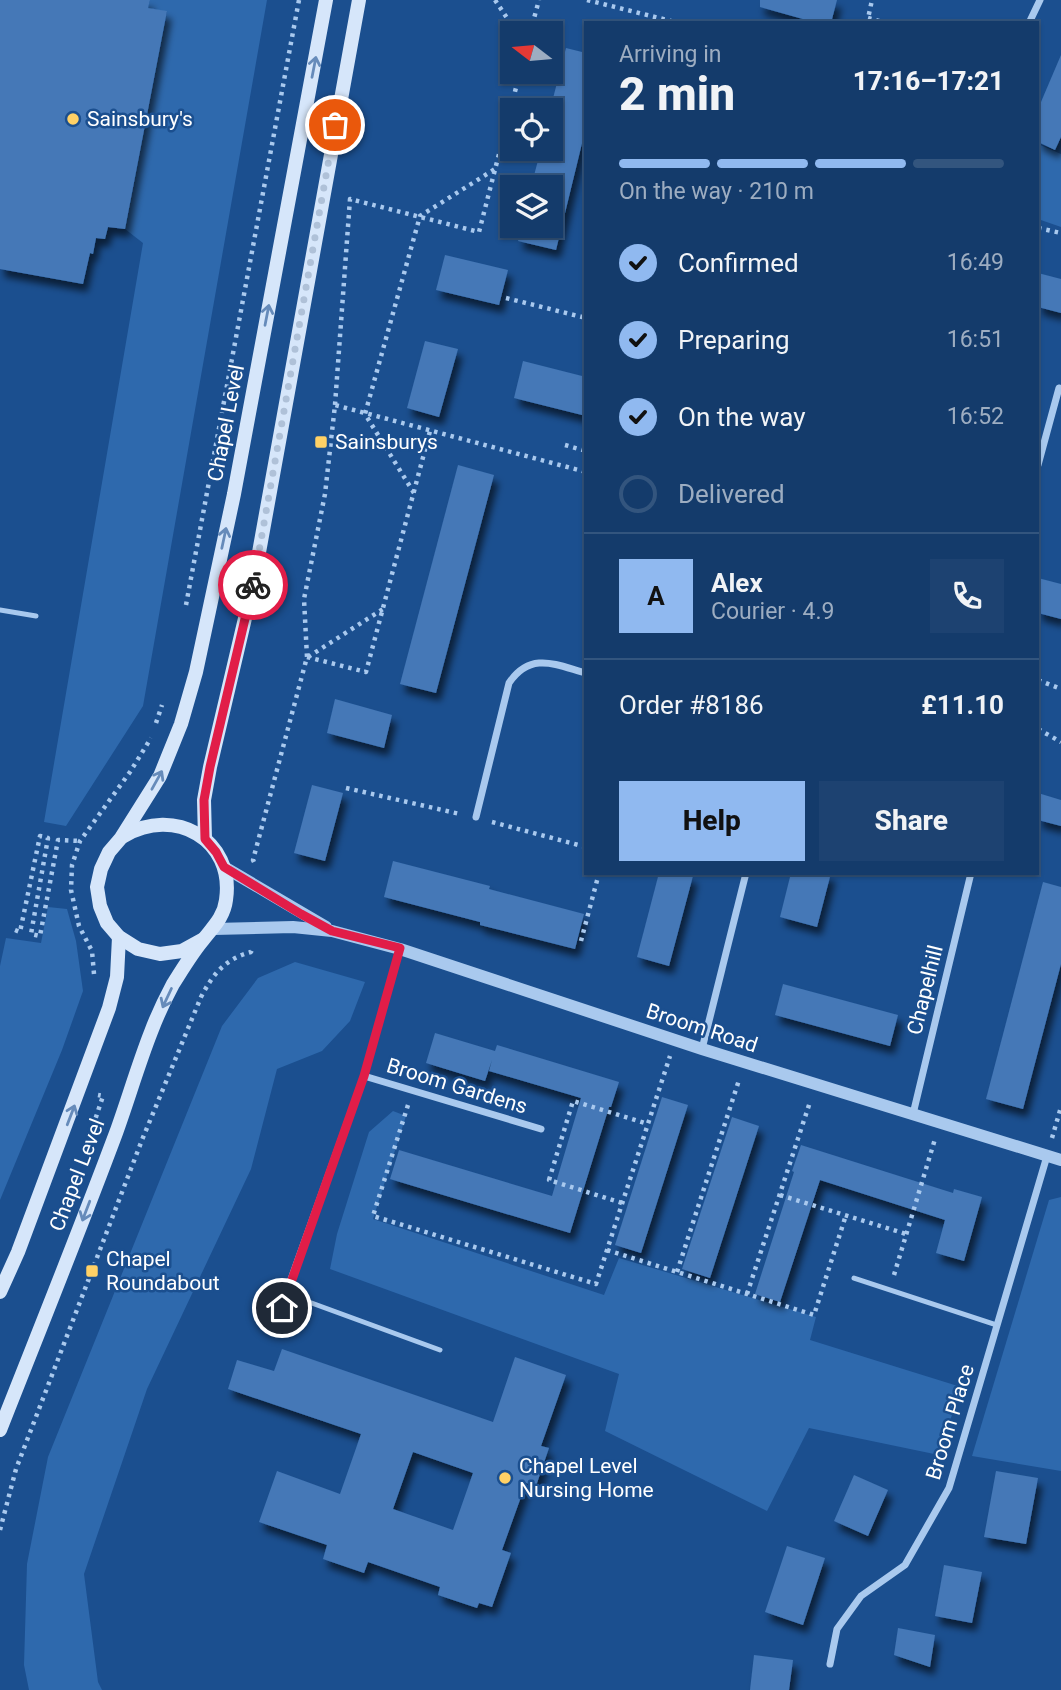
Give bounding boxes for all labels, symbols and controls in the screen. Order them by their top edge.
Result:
north arrow [500,21,564,84]
map controls [500,21,563,238]
text: Arriving in [619,41,722,68]
one-way arrow [308,56,321,79]
text: 17:16–17:21 [853,66,1004,96]
text: 2 min [619,67,735,121]
pin [305,95,365,155]
button: locate [500,98,563,161]
icon: bag [316,106,354,144]
place label: Sainsbury's [87,107,193,131]
marker: Sainsbury's [65,111,81,127]
button: layers [500,175,563,238]
text: On the way · 210 m [619,178,814,205]
icon: check [619,244,657,282]
text: Confirmed [678,248,799,278]
text: 16:49 [947,249,1004,276]
one-way arrow [261,304,275,327]
icon: check [619,321,657,359]
text: Preparing [678,325,790,355]
text: 16:51 [947,326,1004,353]
street label: Chapel Level [203,363,249,483]
icon: check [619,398,657,436]
text: On the way [678,402,806,432]
text: 16:52 [947,403,1004,430]
place label: Sainsburys [335,430,438,454]
marker: Sainsburys [313,434,329,450]
text: Delivered [678,479,785,509]
one-way arrow [218,527,232,550]
courier [218,550,288,620]
button: phone [930,559,1004,633]
icon: bike [234,566,272,604]
text: Alex [711,568,763,598]
text: A [647,581,665,611]
text: Courier · 4.9 [711,598,834,625]
text: Order #8186 [619,690,764,720]
text: £11.10 [921,690,1004,720]
one-way arrow [151,770,164,791]
button: Help [619,781,805,861]
button: Share [819,781,1004,861]
street label: Chapelhill [902,943,948,1037]
one-way arrow [159,987,173,1008]
street label: Broom Road [643,999,761,1057]
street label: Broom Gardens [384,1053,530,1119]
one-way arrow [66,1104,78,1126]
street label: Chapel Level [45,1115,109,1235]
one-way arrow [78,1199,91,1221]
place label: Chapel Roundabout [106,1247,220,1295]
marker: Chapel Roundabout [84,1263,100,1279]
pin [252,1278,312,1338]
icon: home [263,1289,301,1327]
street label: Broom Place [921,1361,979,1483]
place label: Chapel Level Nursing Home [519,1454,654,1502]
marker: Chapel Level Nursing Home [497,1470,513,1486]

